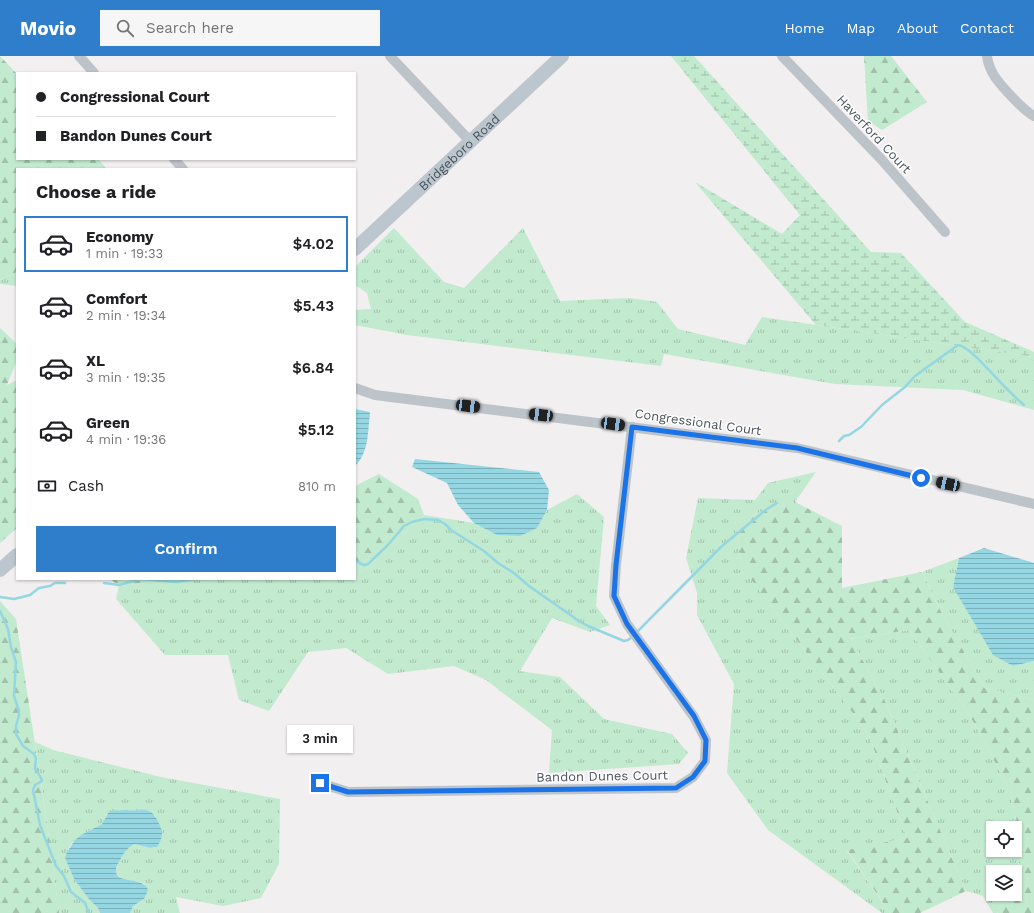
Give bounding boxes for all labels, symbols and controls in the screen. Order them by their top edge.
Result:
search box [100,10,380,46]
text: Movio [20,17,76,40]
icon: search [114,17,136,39]
text: Search here [146,19,234,37]
text: Home [784,20,824,36]
text: Map [846,20,875,36]
text: About [897,20,938,36]
text: Contact [960,20,1014,36]
text: Congressional Court [60,88,210,106]
street label: Haverford Court [834,92,915,177]
street label: Bridgeboro Road [415,111,502,193]
text: Bandon Dunes Court [60,127,212,145]
text: Choose a ride [36,181,156,202]
icon: car [38,226,74,262]
text: Economy [86,228,153,246]
text: $4.02 [293,235,334,253]
text: 1 min · 19:33 [86,246,163,261]
icon: car [38,288,74,324]
text: Comfort [86,290,147,308]
text: $5.43 [293,297,334,315]
text: 2 min · 19:34 [86,308,166,323]
icon: car [38,350,74,386]
text: XL [86,352,105,370]
text: $6.84 [292,359,334,377]
text: 3 min · 19:35 [86,370,166,385]
car [455,399,481,413]
street label: Congressional Court [634,406,763,438]
car [528,408,554,422]
icon: car [38,412,74,448]
text: Green [86,414,130,432]
car [600,416,626,432]
text: $5.12 [298,421,334,439]
text: 4 min · 19:36 [86,432,166,447]
route start [912,469,930,487]
icon: cash [36,475,58,497]
car [935,476,961,492]
text: Cash [68,477,104,495]
text: 810 m [298,479,336,494]
button: Confirm [36,526,336,572]
callout: 3 min [287,725,353,753]
text: 3 min [302,731,338,746]
street label: Bandon Dunes Court [536,767,668,785]
route end [311,774,329,792]
map controls [986,821,1022,901]
button: locate [986,821,1022,857]
button: layers [986,865,1022,901]

